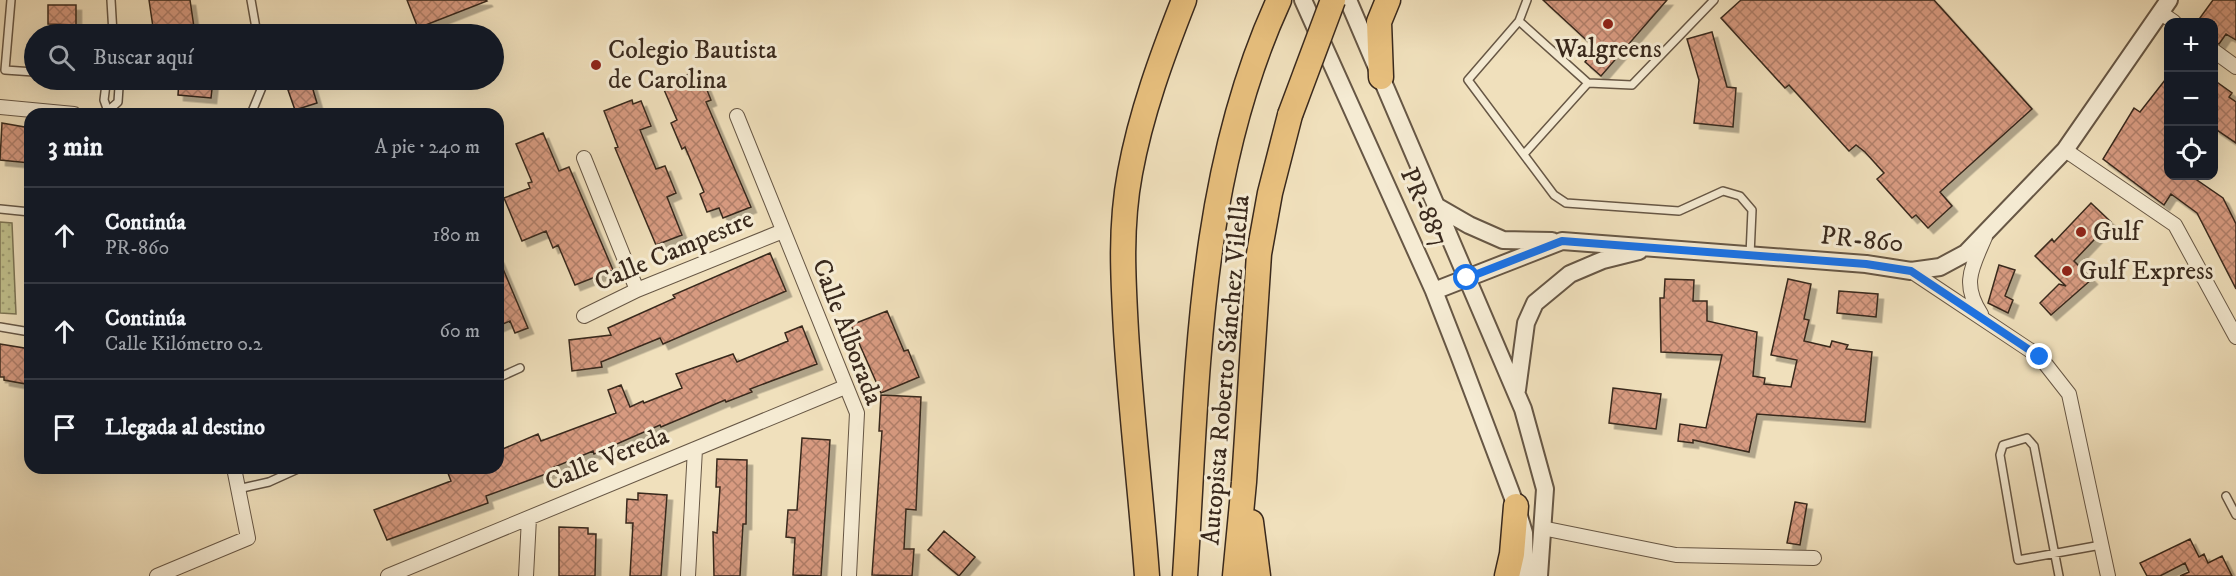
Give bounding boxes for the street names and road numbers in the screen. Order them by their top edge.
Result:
street label: PR-887 [1392,163,1456,251]
street label: Autopista Roberto Sánchez Vilella [1194,194,1258,546]
street label: Calle Campestre [590,203,758,299]
street label: PR-860 [1819,219,1905,261]
street label: Calle Alborada [804,254,890,410]
street label: Calle Vereda [540,419,674,499]

